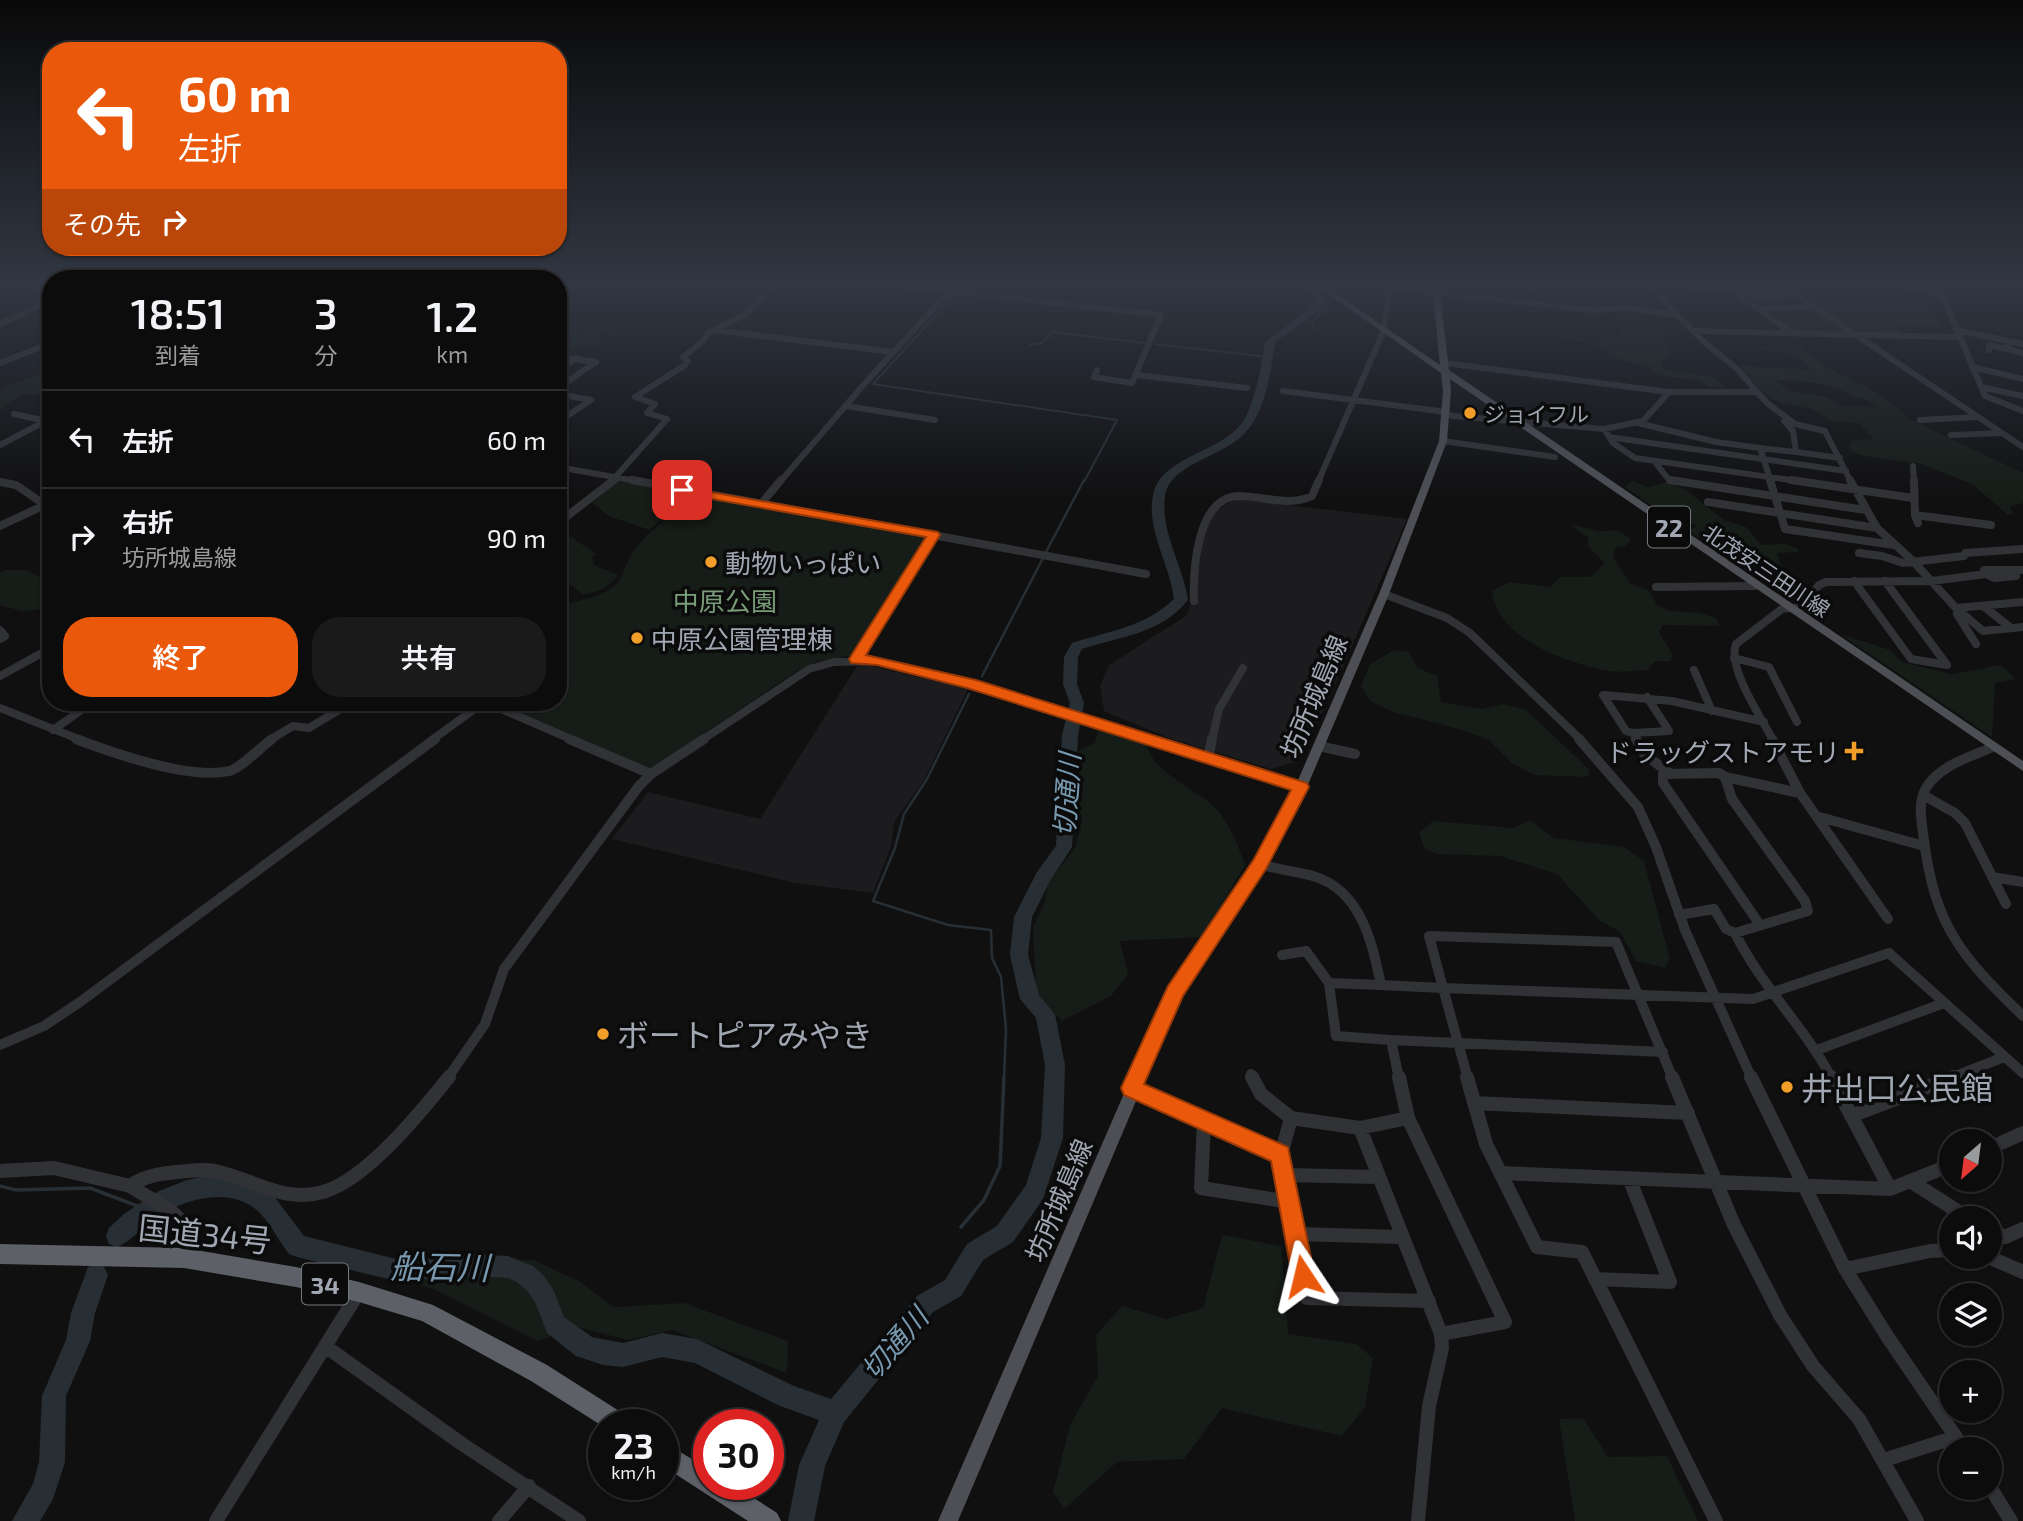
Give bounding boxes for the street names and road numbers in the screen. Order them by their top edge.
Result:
road number: 22 [1648,506,1690,548]
street label: 北茂安三田川線 [1699,519,1835,621]
street label: 坊所城島線 [1273,630,1353,762]
street label: 坊所城島線 [1018,1134,1098,1266]
street label: 国道34号 [137,1207,273,1259]
road number: 34 [302,1264,348,1304]

